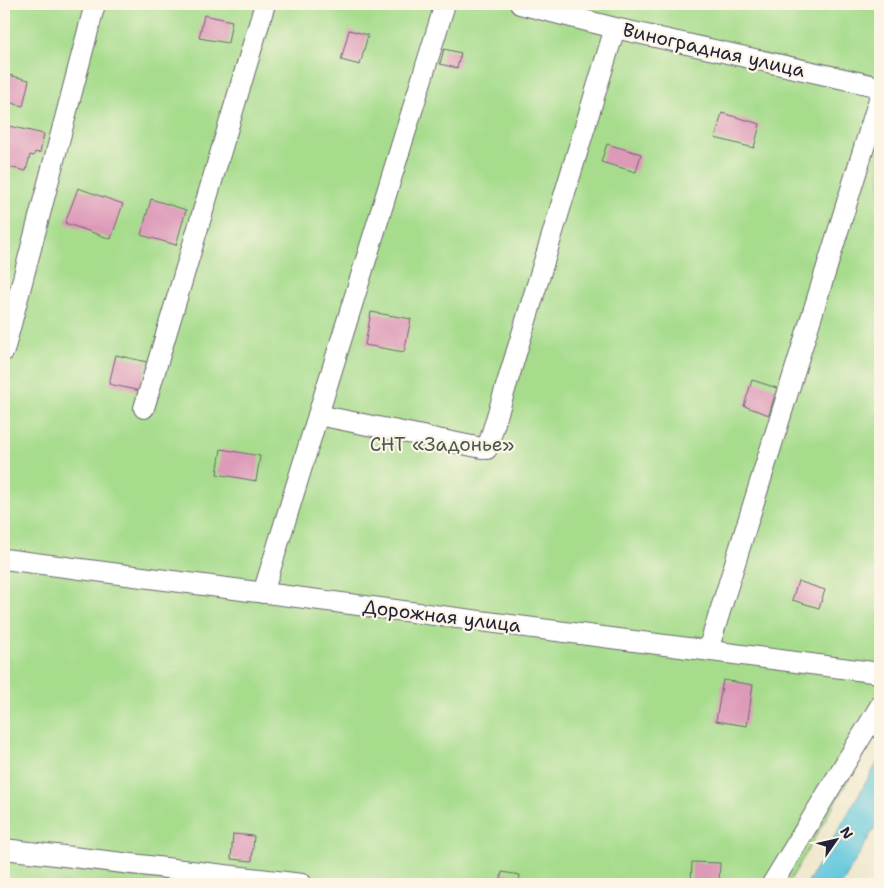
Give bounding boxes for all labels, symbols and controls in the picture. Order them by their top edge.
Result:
street label: Виноградная улица [620,17,808,83]
park label: СНТ «Задонье» [370,432,514,457]
street label: Дорожная улица [362,594,523,638]
north arrow [812,816,862,866]
text: N [836,823,857,842]

